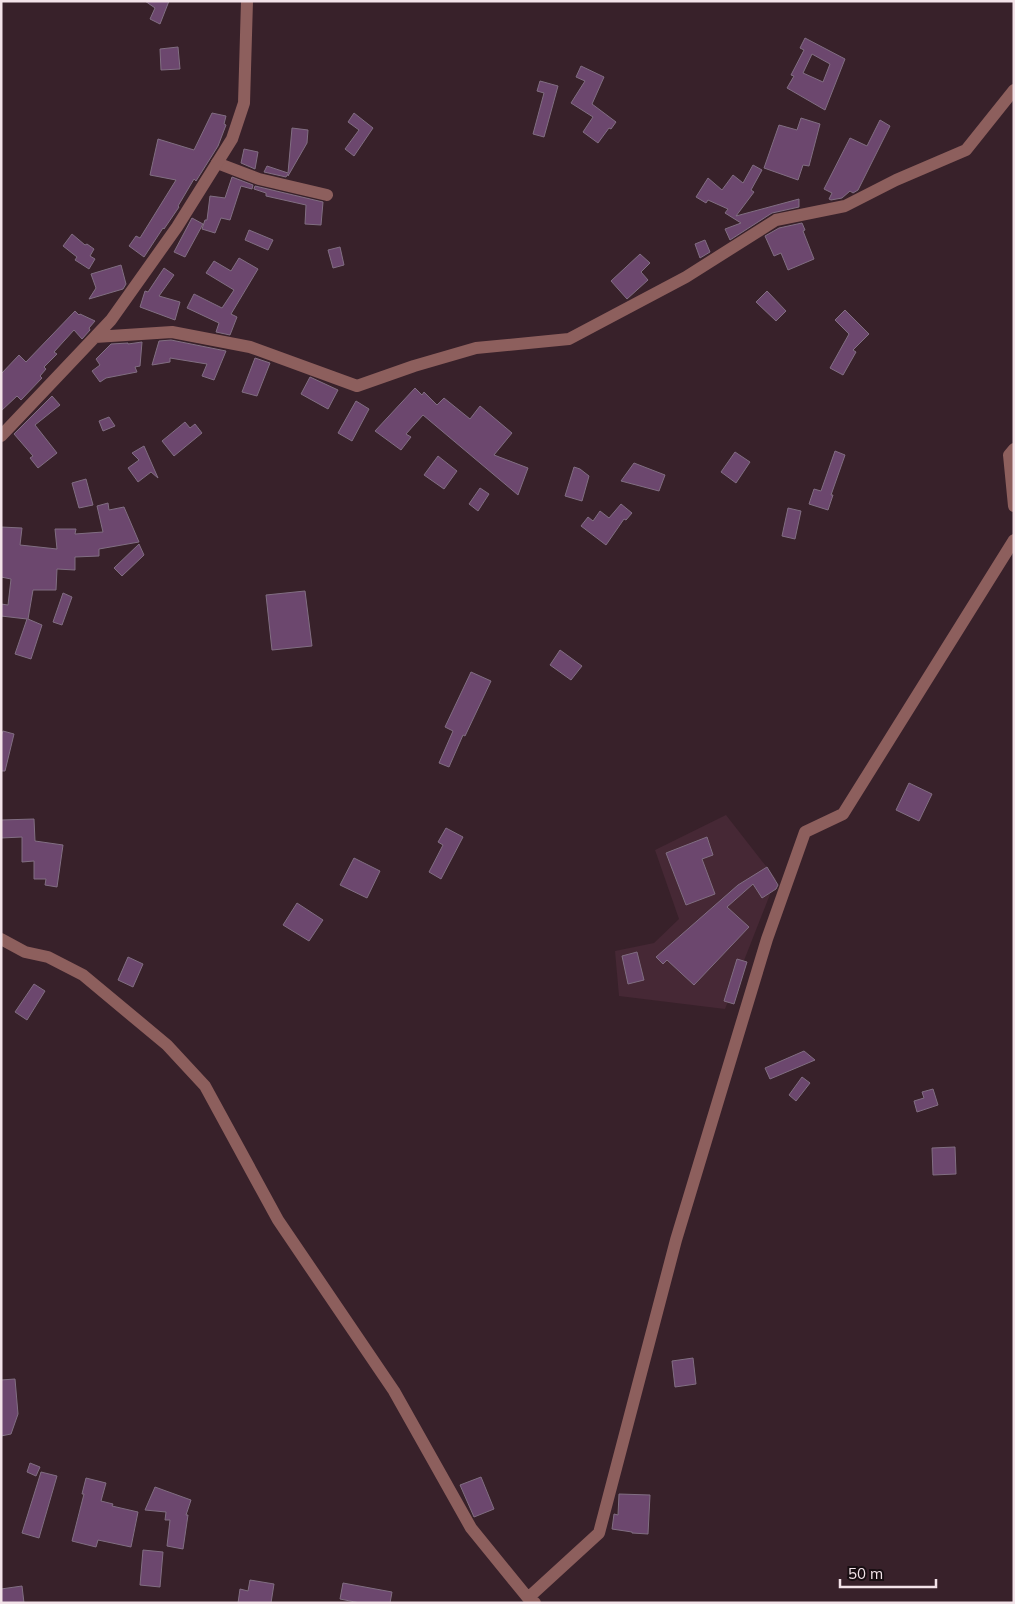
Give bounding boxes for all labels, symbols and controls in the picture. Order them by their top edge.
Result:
scale bar [840,1556,936,1588]
text: 50 m [848,1564,883,1583]

